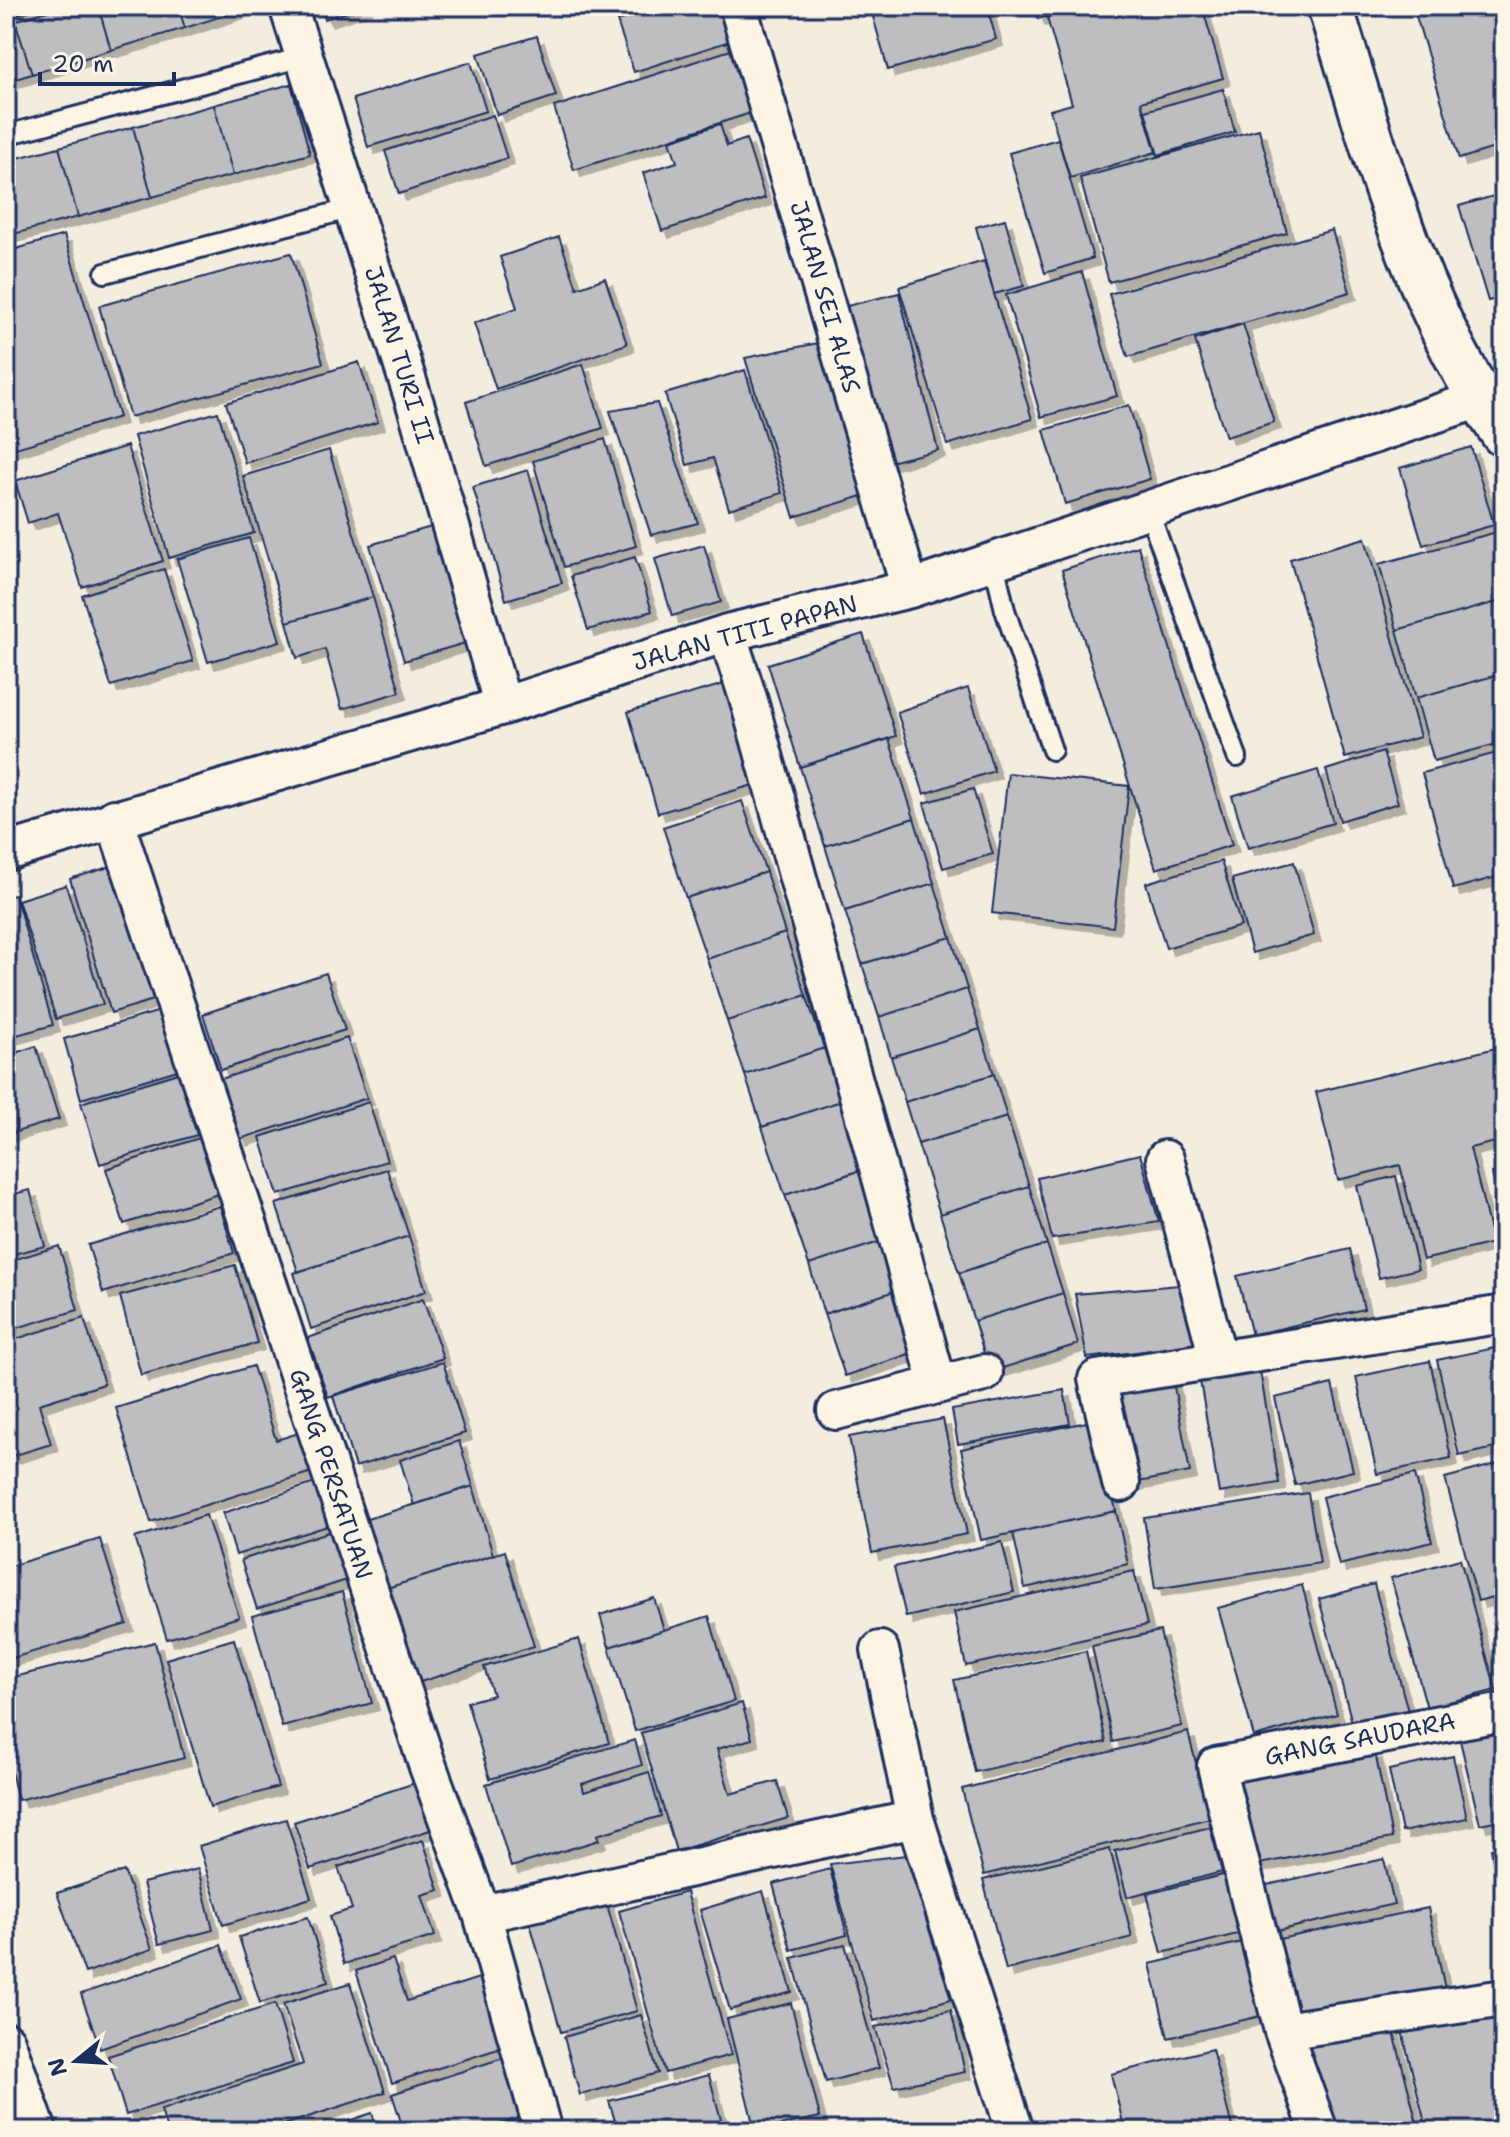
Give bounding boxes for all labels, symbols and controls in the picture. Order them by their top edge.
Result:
scale bar [40,36,174,86]
text: 20 m [52,48,114,80]
street label: JALAN SEI ALAS [782,197,868,397]
street label: JALAN TURI II [357,262,441,448]
street label: JALAN TITI PAPAN [629,588,861,678]
street label: GANG PERSATUAN [282,1365,380,1583]
street label: GANG SAUDARA [1262,1705,1458,1773]
north arrow [36,2021,116,2101]
text: N [41,2054,74,2080]

